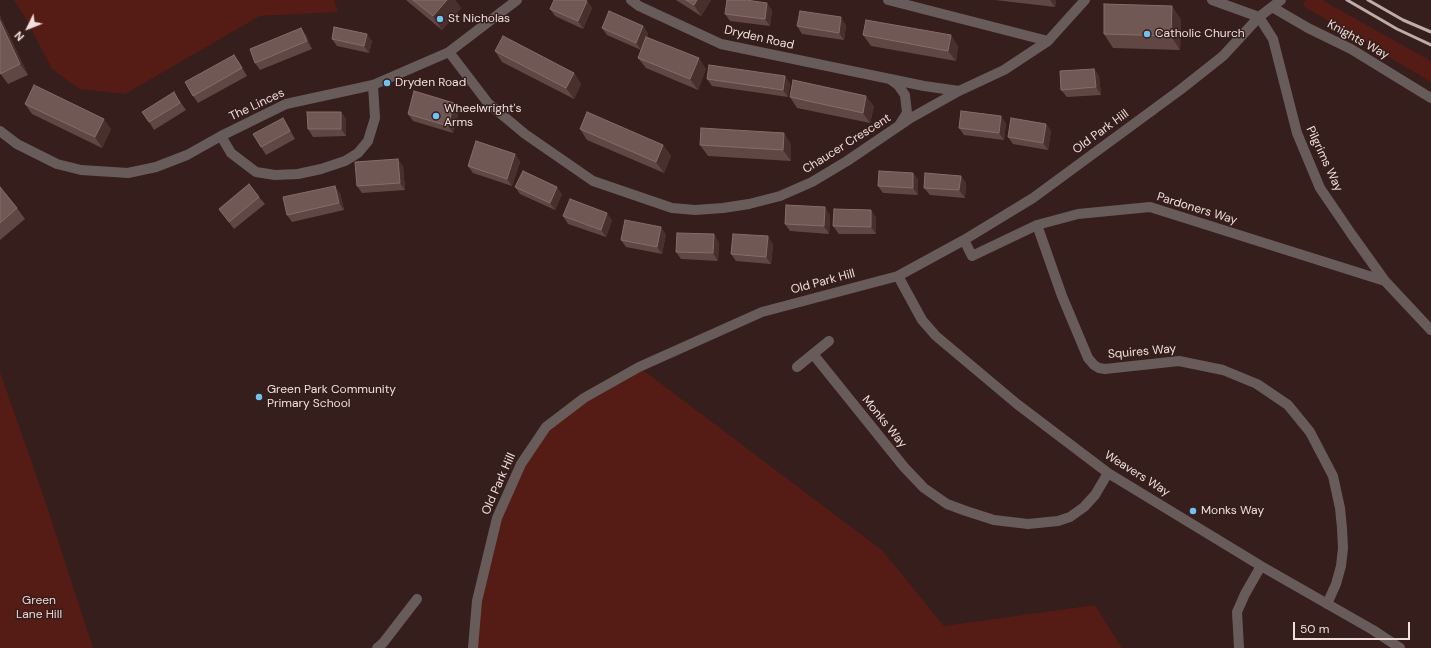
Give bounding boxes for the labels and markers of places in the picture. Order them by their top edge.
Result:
place label: St Nicholas [448,12,510,26]
marker: St Nicholas [435,14,445,24]
place label: Catholic Church [1155,27,1245,41]
marker: Catholic Church [1142,29,1152,39]
place label: Dryden Road [395,76,466,90]
marker: Dryden Road [382,78,392,88]
place label: Wheelwright's Arms [444,102,522,130]
marker: Wheelwright's Arms [431,111,441,121]
place label: Green Park Community Primary School [267,383,396,411]
marker: Green Park Community Primary School [254,392,264,402]
place label: Monks Way [1201,504,1264,518]
marker: Monks Way [1188,506,1198,516]

